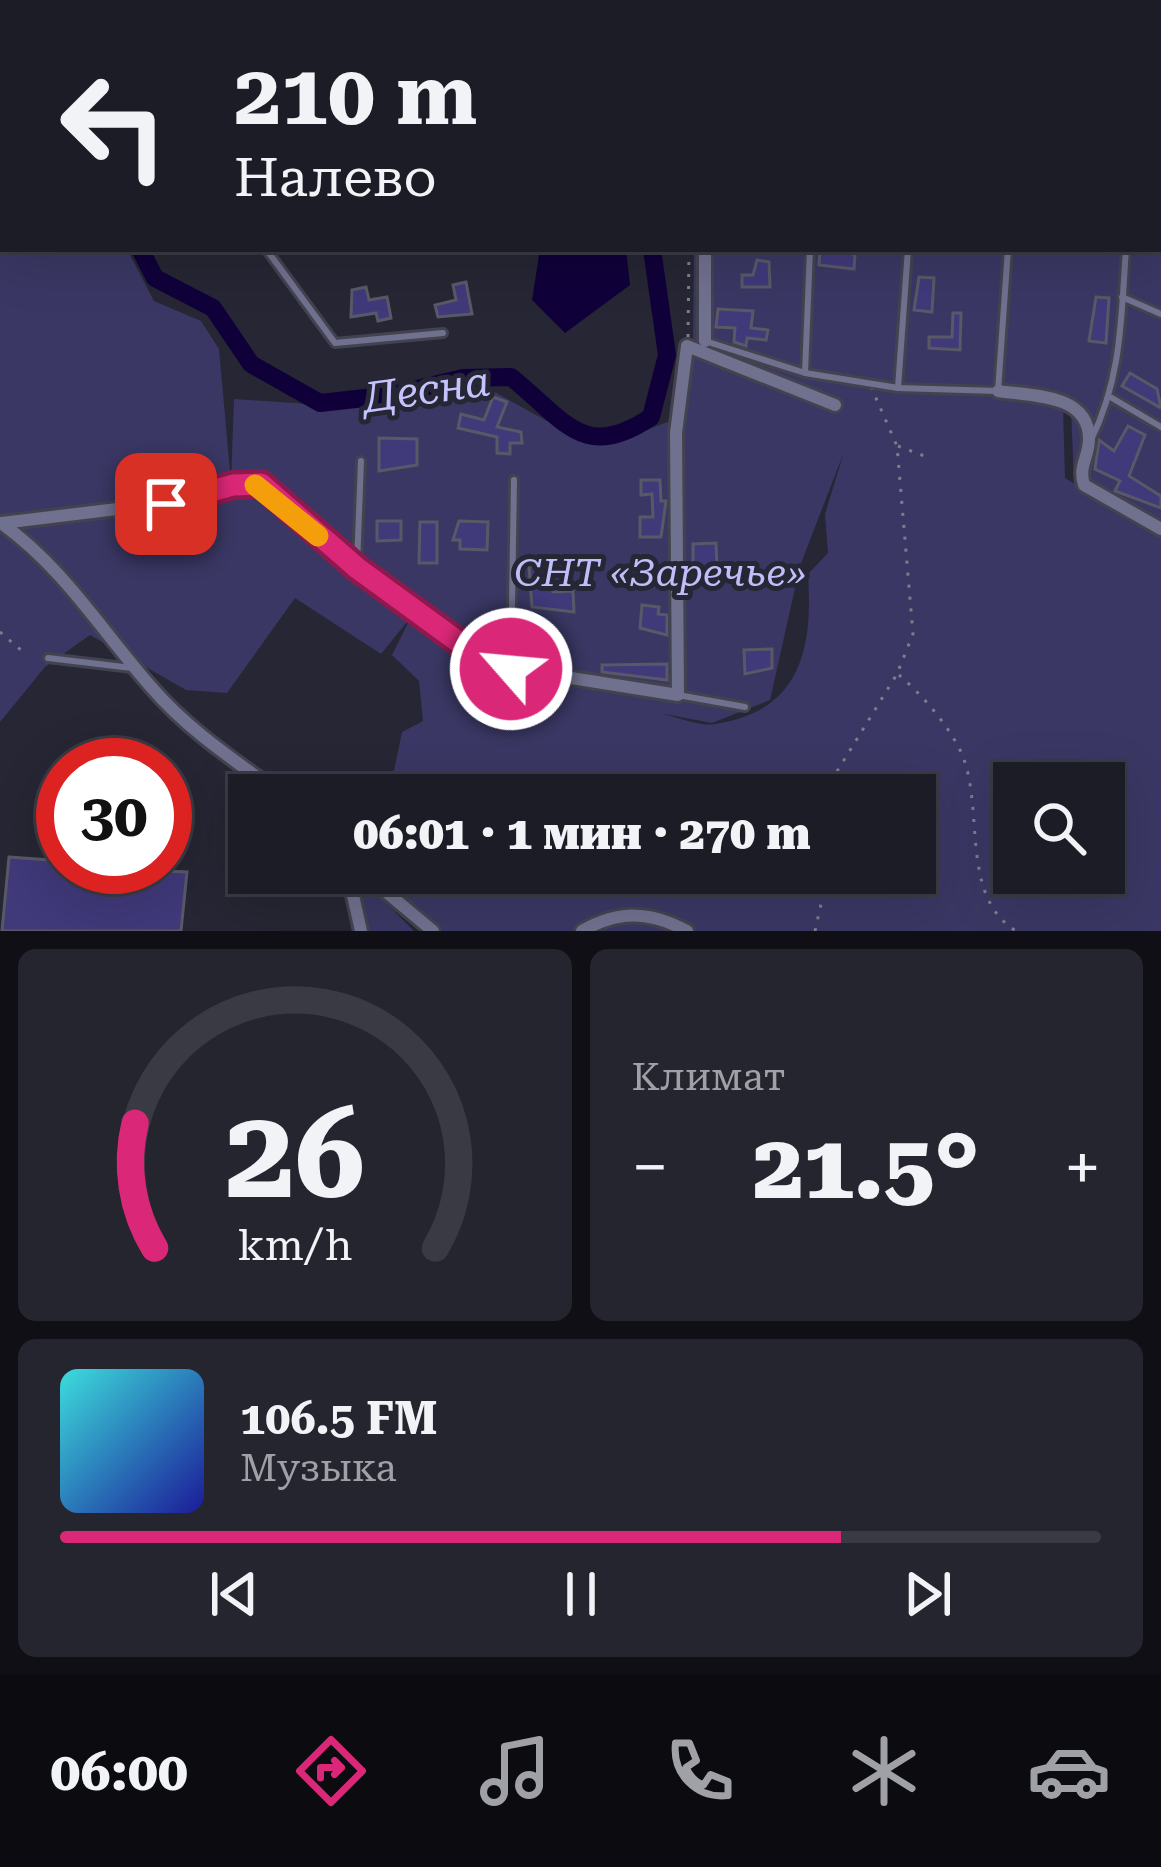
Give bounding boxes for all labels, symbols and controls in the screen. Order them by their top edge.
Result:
text: 210 m [234,46,477,144]
icon: left [36,48,192,204]
text: Налево [234,146,437,209]
water label: Десна [356,356,493,423]
pin [115,453,217,555]
icon: arrive [133,471,199,537]
park label: СНТ «Заречье» [514,550,806,596]
position arrow [448,606,574,732]
speed limit sign: 30 [36,738,192,894]
map controls [993,762,1125,894]
button: search [993,762,1125,894]
text: 06:01 · 1 мин · 270 m [353,807,811,860]
text: Климат [632,1054,786,1100]
text: 26 [225,1081,365,1227]
text: 21.5° [753,1115,979,1220]
text: − [632,1129,668,1206]
text: + [1064,1129,1101,1206]
text: km/h [237,1220,352,1270]
text: 106.5 FM [240,1392,438,1445]
text: Музыка [240,1445,397,1491]
icon: previous [201,1561,267,1627]
icon: pause [548,1561,614,1627]
icon: next [895,1561,961,1627]
icon: directions [289,1729,373,1813]
icon: music [473,1729,557,1813]
icon: phone [658,1729,742,1813]
icon: climate [842,1729,926,1813]
icon: car [1027,1729,1111,1813]
text: 06:00 [50,1740,188,1803]

